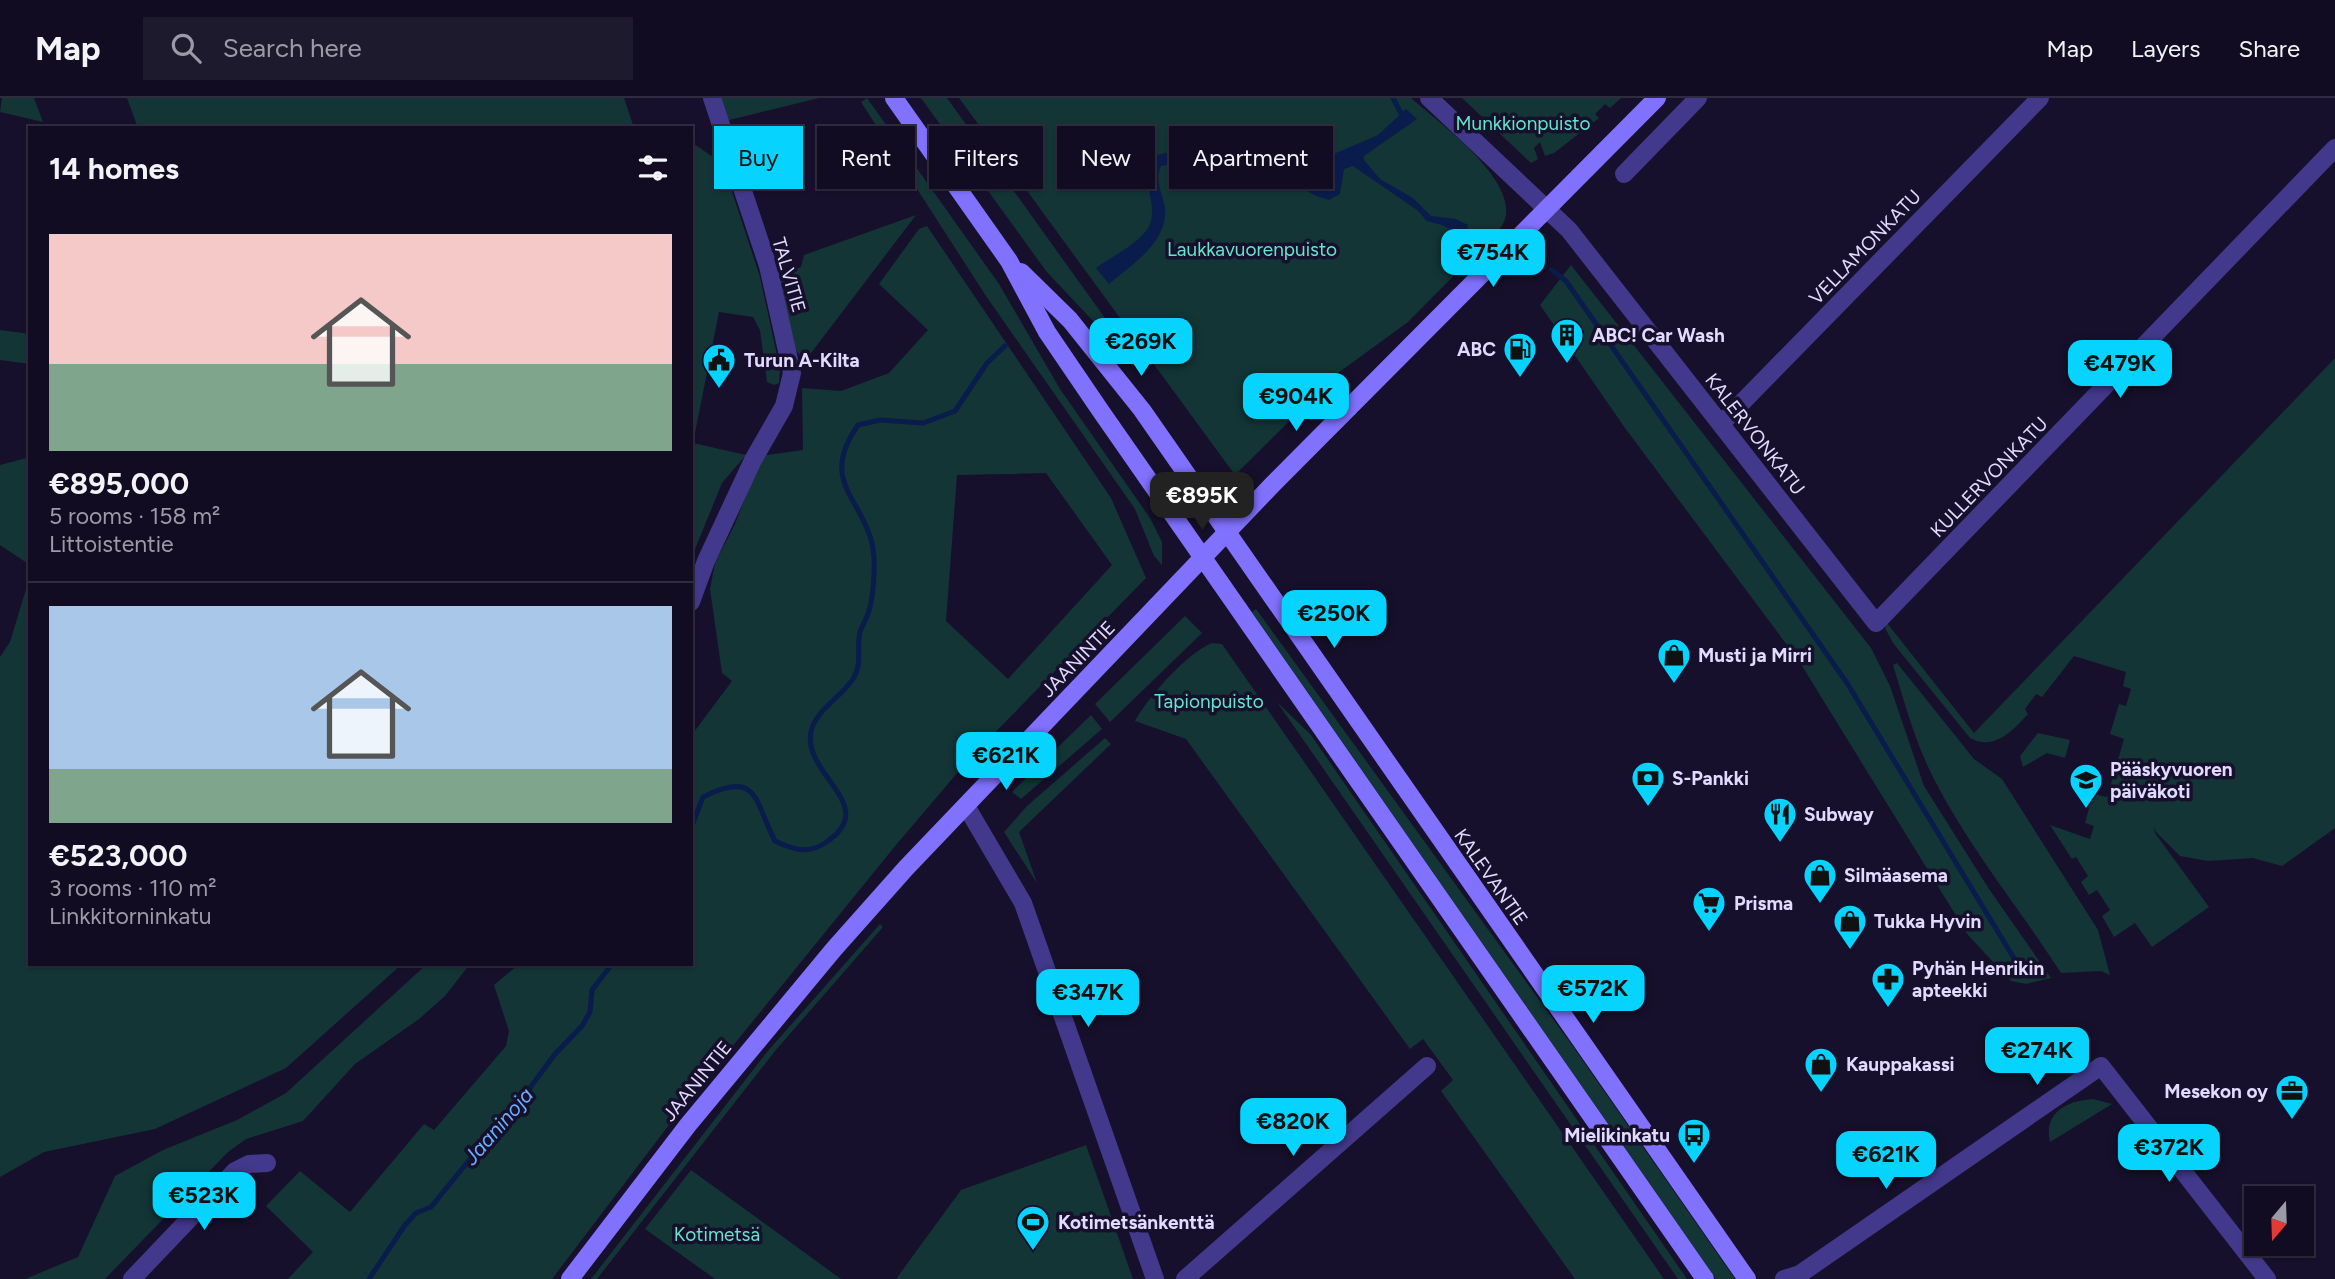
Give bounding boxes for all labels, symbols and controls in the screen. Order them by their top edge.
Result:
search box [143,17,633,80]
text: Map [35,29,101,68]
icon: search [167,29,205,67]
text: Search here [223,32,362,64]
text: Map [2046,34,2093,63]
text: Layers [2131,34,2200,63]
text: Share [2238,34,2300,63]
park label: Munkkionpuisto [1456,112,1591,135]
chip: Buy [714,126,803,189]
chip: Rent [817,126,915,189]
chip: Filters [929,126,1043,189]
chip: New [1057,126,1155,189]
chip: Apartment [1169,126,1333,189]
icon: filters [634,149,672,187]
text: 14 homes [49,150,179,187]
street label: VELLAMONKATU [1804,185,1926,309]
pin: €754K [1444,230,1542,289]
street label: TALVITIE [767,235,811,315]
park label: Laukkavuorenpuisto [1167,238,1337,261]
text: €754K [1457,238,1529,266]
icon: home [298,279,424,405]
building icon: ABC! Car Wash [1548,316,1586,365]
pin: €269K [1092,318,1190,378]
place label: ABC! Car Wash [1592,324,1725,347]
text: €269K [1105,327,1177,355]
fuel station icon: ABC [1501,330,1539,379]
place label: ABC [1457,338,1496,361]
public building icon: Turun A-Kilta [700,341,738,390]
pin: €479K [2071,341,2169,400]
place label: Turun A-Kilta [744,349,860,372]
text: €479K [2084,349,2156,377]
street label: KALERVONKATU [1700,369,1810,499]
pin: €904K [1247,374,1345,433]
text: €904K [1259,382,1333,410]
street label: KULLERVONKATU [1926,412,2052,542]
text: €895,000 [49,465,189,502]
pin: €895K [1153,472,1251,532]
text: €895K [1166,481,1238,509]
text: 5 rooms · 158 m² [49,502,220,530]
text: Littoistentie [49,530,174,558]
pin: €250K [1285,590,1383,650]
text: €250K [1298,599,1370,627]
street label: JAANINTIE [1036,616,1120,702]
shop icon: Musti ja Mirri [1655,636,1693,685]
place label: Musti ja Mirri [1698,644,1812,667]
icon: home [298,651,424,777]
park label: Tapionpuisto [1154,690,1264,713]
pin: €621K [957,732,1055,792]
text: €621K [972,741,1040,769]
place label: Pääskyvuoren päiväkoti [2110,758,2232,803]
bank icon: S-Pankki [1629,759,1667,808]
school or university icon: Pääskyvuoren päiväkoti [2067,761,2105,810]
place label: S-Pankki [1672,767,1749,790]
restaurant icon: Subway [1761,795,1799,844]
place label: Subway [1804,803,1874,826]
street label: KALEVANTIE [1449,824,1533,930]
text: €523,000 [49,837,187,874]
shop icon: Silmäasema [1801,856,1839,905]
place label: Silmäasema [1844,864,1948,887]
text: 3 rooms · 110 m² [49,874,216,902]
supermarket icon: Prisma [1690,884,1728,933]
place label: Prisma [1734,892,1793,915]
text: Linkkitorninkatu [49,902,212,930]
shop icon: Tukka Hyvin [1831,902,1869,951]
place label: Tukka Hyvin [1874,910,1981,933]
place label: Pyhän Henrikin apteekki [1912,957,2044,1002]
pharmacy icon: Pyhän Henrikin apteekki [1869,960,1907,1009]
pin: €572K [1544,965,1642,1025]
pin: €347K [1039,970,1137,1029]
text: €572K [1558,974,1628,1002]
text: €347K [1052,978,1124,1006]
pin: €274K [1988,1028,2086,1087]
street label: JAANINTIE [658,1036,736,1126]
text: €274K [2001,1036,2073,1064]
shop icon: Kauppakassi [1802,1045,1840,1094]
place label: Kauppakassi [1846,1053,1955,1076]
office icon: Mesekon oy [2273,1072,2311,1121]
place label: Mesekon oy [2164,1080,2268,1103]
water label: Jaaninoja [457,1082,538,1170]
pin: €820K [1244,1098,1342,1158]
text: €820K [1256,1107,1330,1135]
bus stop icon: Mielikinkatu [1675,1116,1713,1165]
place label: Mielikinkatu [1564,1124,1670,1147]
pin: €372K [2120,1124,2218,1184]
pin: €621K [1837,1132,1935,1191]
text: €372K [2134,1133,2204,1161]
text: €621K [1852,1140,1920,1168]
pin: €523K [155,1172,253,1232]
text: €523K [169,1181,239,1209]
north arrow [2244,1186,2314,1256]
map controls [2244,1186,2314,1256]
sports icon: Kotimetsänkenttä [1014,1203,1052,1252]
place label: Kotimetsänkenttä [1058,1211,1215,1234]
park label: Kotimetsä [674,1223,760,1246]

